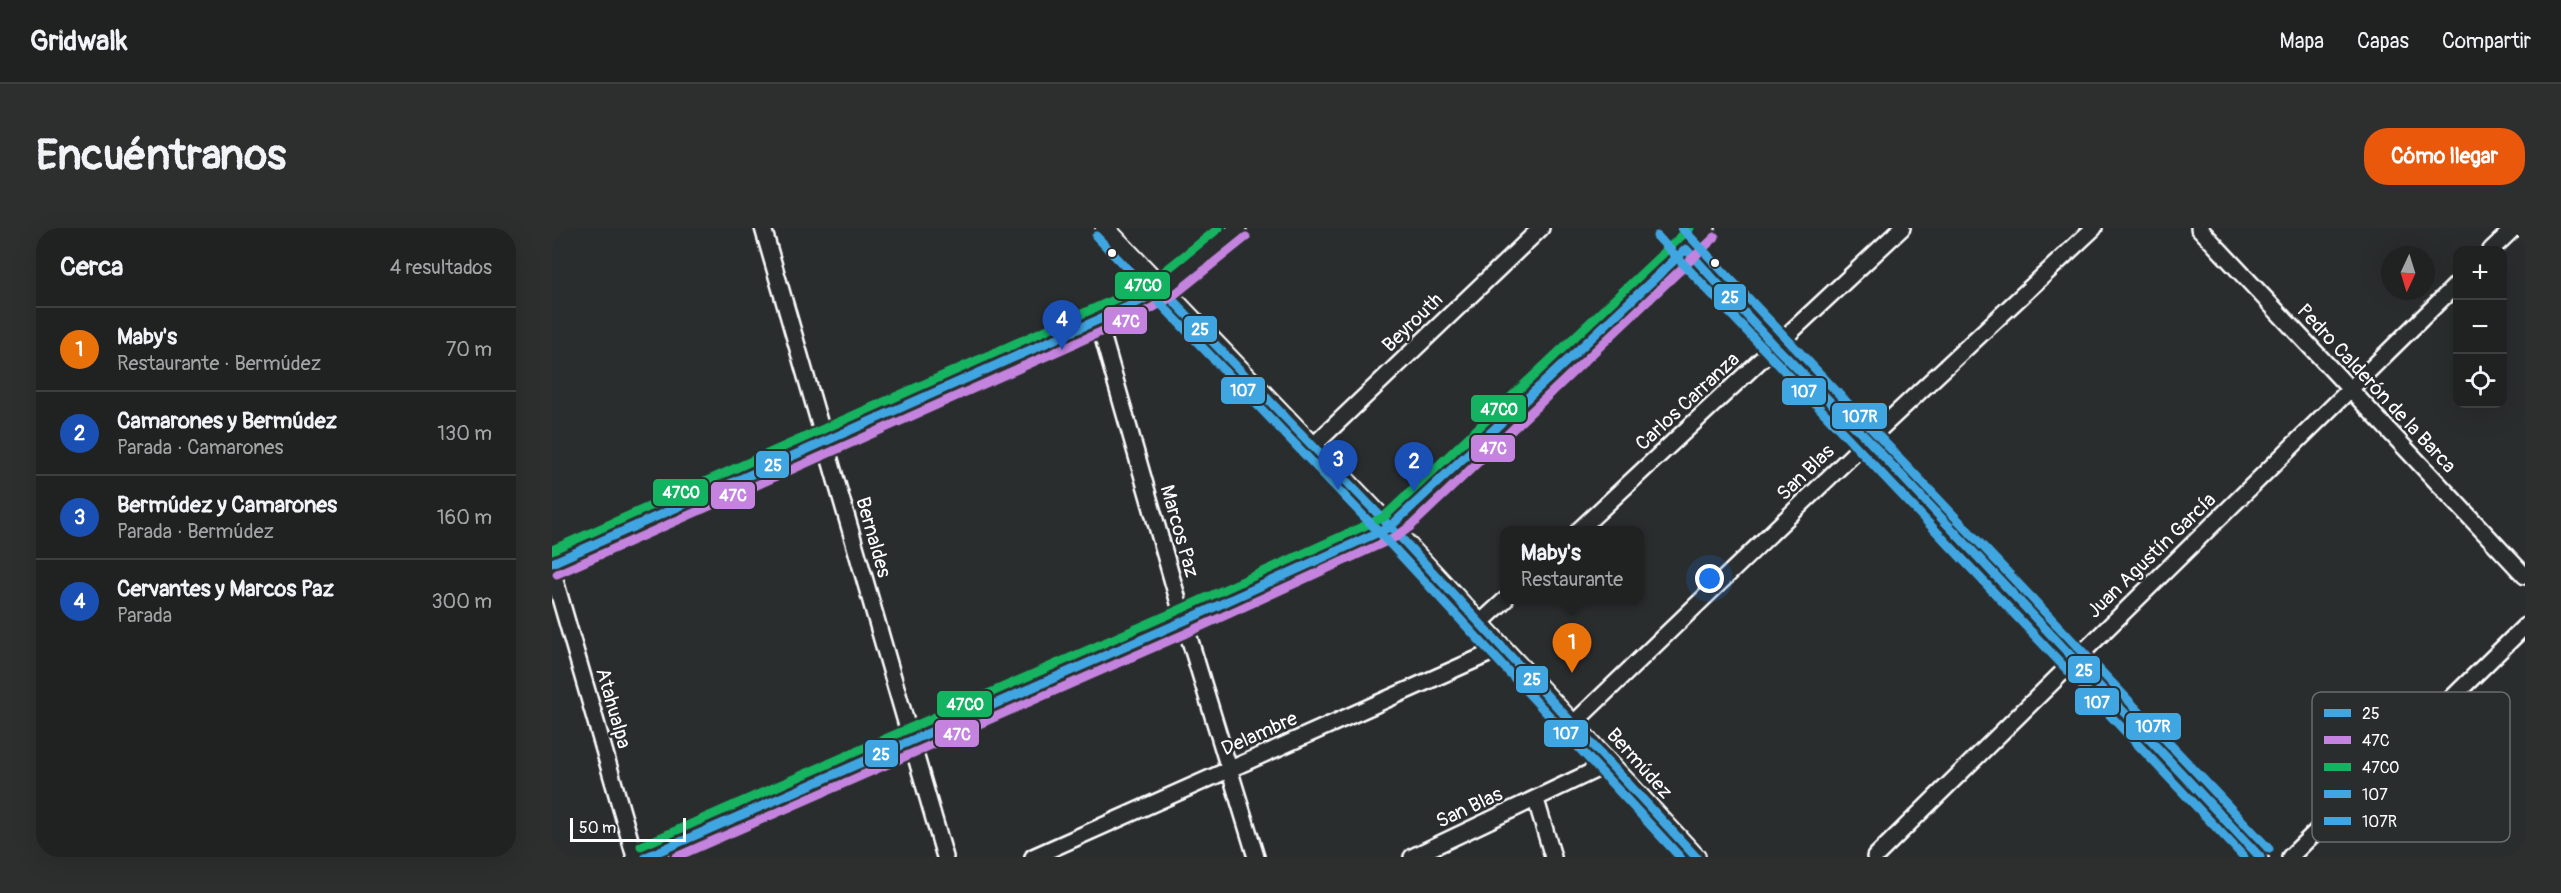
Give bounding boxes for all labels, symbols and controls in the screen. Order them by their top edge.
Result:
text: Gridwalk [30,24,128,59]
text: Mapa [2280,28,2324,55]
text: Capas [2357,28,2409,55]
text: Compartir [2442,28,2531,55]
button: Cómo llegar [2364,128,2525,185]
text: Encuéntranos [36,130,286,182]
north arrow [2381,246,2435,300]
map controls [2453,246,2507,408]
button: + [2453,246,2507,300]
unlabelled marker [1106,247,1118,259]
text: Cerca [60,251,123,283]
text: 4 resultados [390,255,492,280]
unlabelled marker [1709,257,1721,269]
line badge: 47CO [1114,271,1171,300]
text: 47CO [1124,276,1162,296]
line badge: 25 [1713,283,1747,311]
street label: Beyrouth [1377,287,1448,357]
text: 25 [1721,288,1739,308]
street label: Pedro Calderón de la Barca [2292,299,2462,478]
pin: 4 [1042,300,1082,350]
button: − [2453,300,2507,354]
line badge: 47C [1103,306,1148,335]
text: 47C [1112,312,1140,332]
line badge: 25 [1183,315,1218,343]
text: 25 [1191,320,1209,340]
text: Maby's [117,323,177,351]
text: 1 [76,337,83,362]
text: 70 m [446,337,492,362]
street label: Carlos Carranza [1630,347,1745,456]
text: Restaurante · Bermúdez [117,351,321,376]
button: locate [2453,354,2507,408]
line badge: 107 [1220,376,1266,405]
line badge: 107 [1781,377,1827,406]
text: 107 [1230,381,1256,401]
text: 107 [1791,382,1817,402]
line badge: 47CO [1470,394,1527,423]
text: 47CO [1480,400,1518,420]
line badge: 107R [1831,402,1888,430]
text: Camarones y Bermúdez [117,407,337,435]
text: 107R [1843,407,1878,427]
text: 2 [74,421,85,446]
text: 130 m [437,421,492,446]
line badge: 47C [1470,434,1516,463]
text: Parada · Camarones [117,435,283,460]
text: 47C [1479,439,1507,459]
street label: San Blas [1771,439,1839,506]
pin: 3 [1318,440,1358,490]
pin: 2 [1394,442,1434,492]
line badge: 25 [755,450,790,479]
text: 25 [764,456,782,476]
line badge: 47CO [652,478,709,507]
line badge: 47C [710,481,756,510]
street label: Marcos Paz [1154,482,1205,580]
text: 47CO [662,483,700,503]
text: 47C [719,486,747,506]
street label: Juan Agustín García [2081,487,2221,623]
text: Bermúdez y Camarones [117,491,337,519]
street label: Bernaldes [850,494,897,580]
text: 3 [74,505,85,530]
text: 160 m [437,505,492,530]
text: Parada · Bermúdez [117,519,274,544]
popup [1500,526,1644,604]
text: Maby's [1521,539,1581,567]
your location [1695,564,1724,593]
text: Restaurante [1521,567,1623,592]
text: Cervantes y Marcos Paz [117,575,334,603]
text: 4 [74,589,85,614]
text: 300 m [431,589,492,614]
text: Parada [117,603,172,628]
pin: 1 [1552,624,1592,673]
line badge: 25 [2067,655,2101,684]
text: 25 [2075,661,2093,681]
street label: Atahualpa [590,665,637,751]
line badge: 25 [1515,665,1549,694]
text: 25 [1523,670,1541,690]
line badge: 107 [2074,687,2120,716]
line badge: 47CO [936,690,993,718]
legend [2312,692,2510,842]
text: 107 [2084,693,2110,713]
text: 47CO [946,695,984,715]
text: 25 [2362,704,2380,724]
street label: Delambre [1217,706,1301,761]
line badge: 107R [2125,712,2182,741]
text: 107R [2136,717,2171,737]
line badge: 47C [934,719,980,748]
line badge: 107 [1543,719,1589,748]
street label: Bermúdez [1601,723,1678,804]
text: 107 [1553,724,1579,744]
text: 47C [943,725,971,745]
text: 47C [2362,731,2390,751]
line badge: 25 [864,739,899,768]
text: 25 [872,745,890,765]
text: 47CO [2362,758,2399,778]
street label: San Blas [1432,781,1506,834]
text: 107 [2362,785,2388,805]
text: 107R [2362,812,2397,832]
scale bar [570,815,686,842]
text: 50 m [579,818,616,838]

